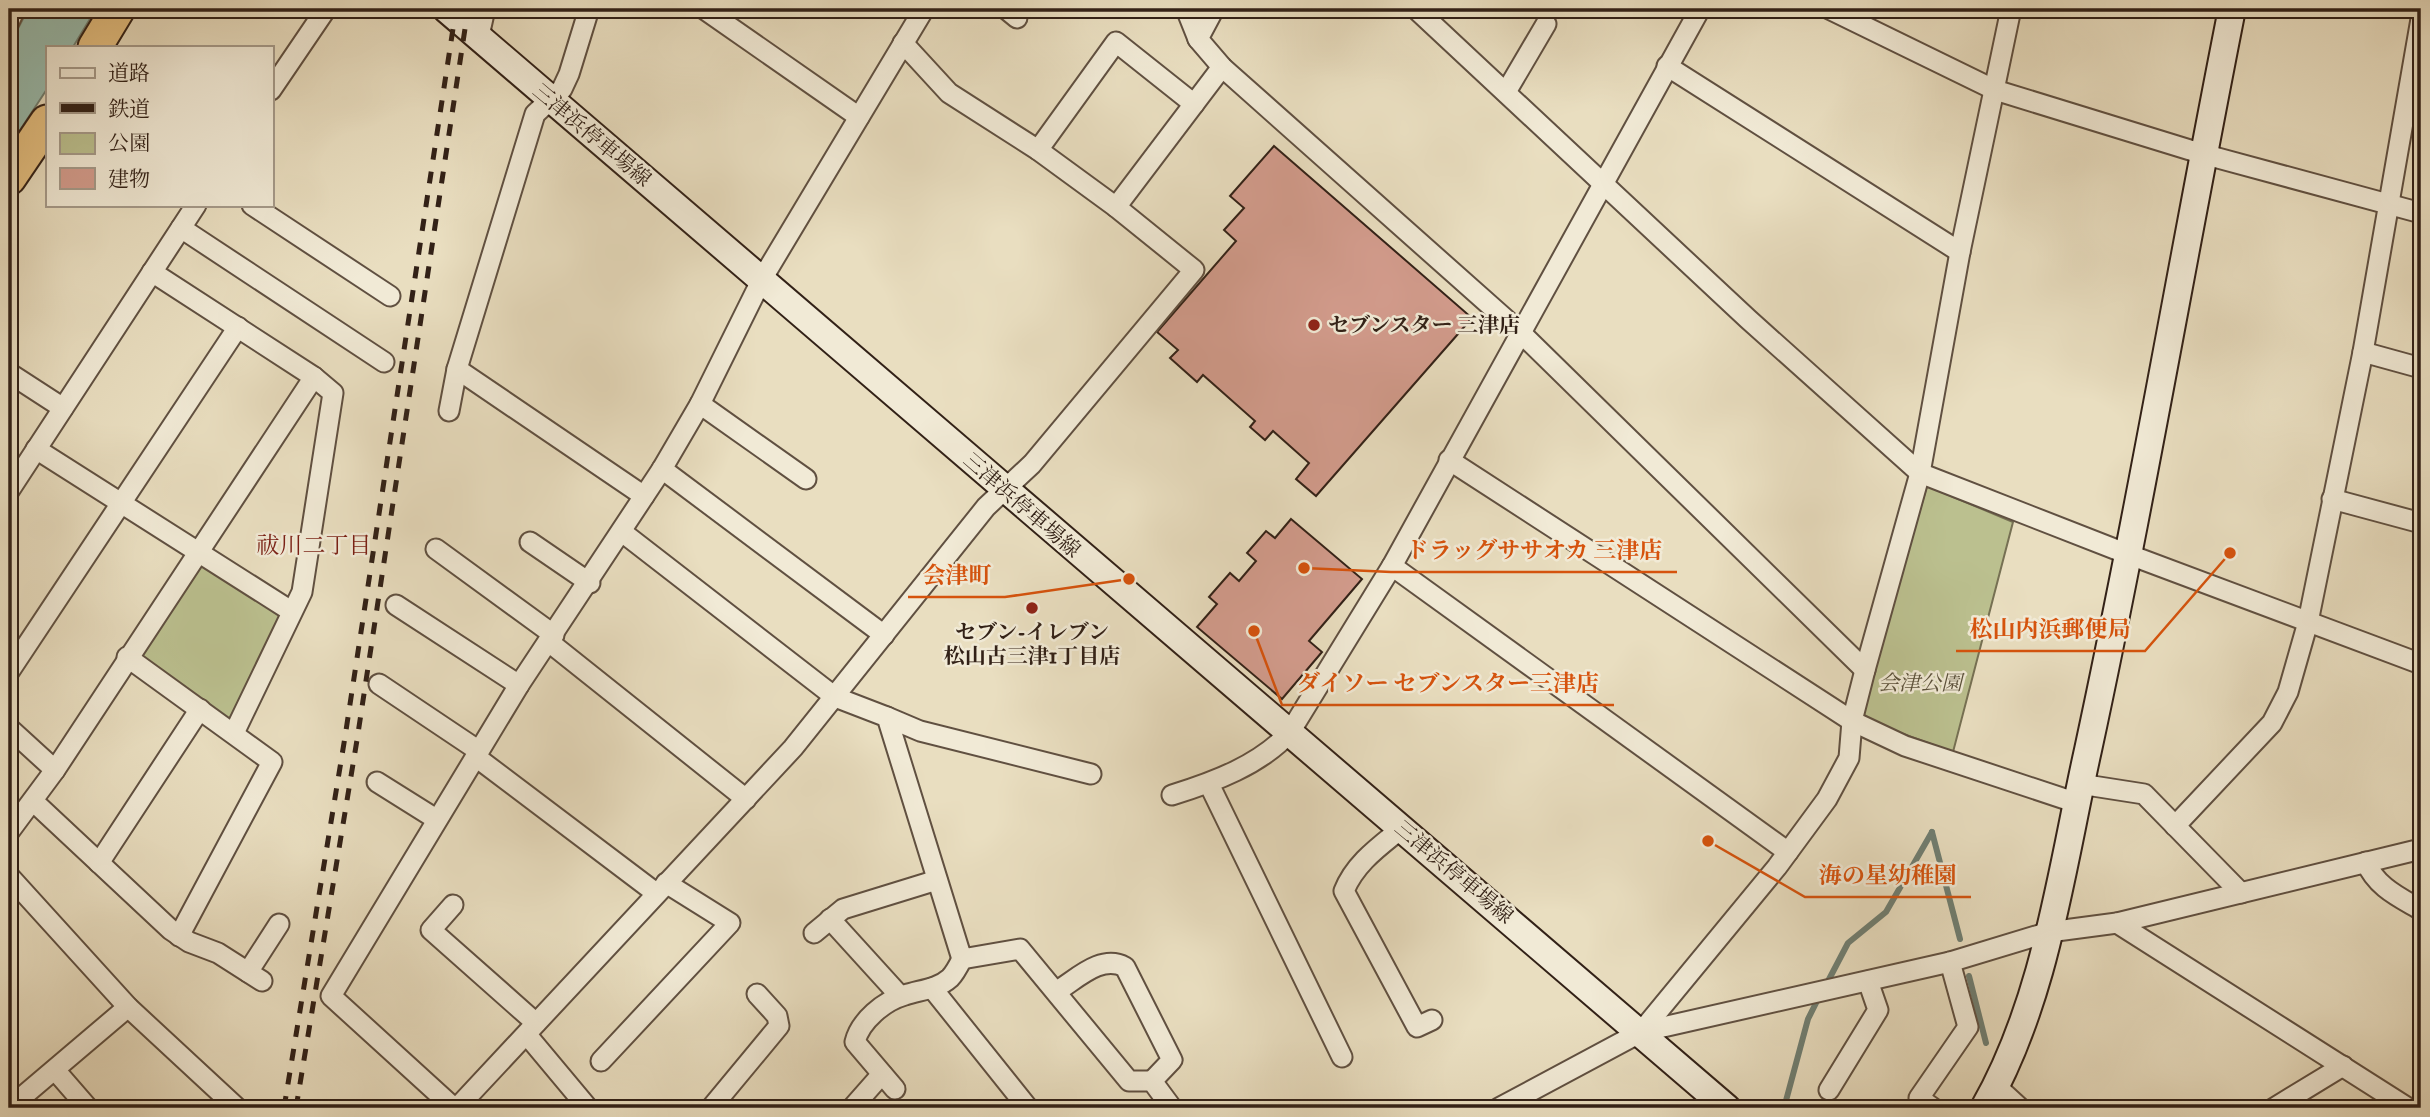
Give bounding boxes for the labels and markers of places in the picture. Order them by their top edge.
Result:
place label: セブンスター 三津店 [1328,312,1520,338]
marker: セブンスター 三津店 [1306,317,1322,333]
callout: ドラッグササオカ 三津店 [1391,528,1677,572]
callout: 会津町 [908,553,1005,597]
marker: セブン-イレブン 松山古三津1丁目店 [1024,600,1040,616]
callout: 松山内浜郵便局 [1956,607,2145,651]
place label: セブン-イレブン 松山古三津1丁目店 [944,619,1120,669]
callout: ダイソー セブンスター三津店 [1282,661,1614,705]
callout: 海の星幼稚園 [1805,853,1971,897]

